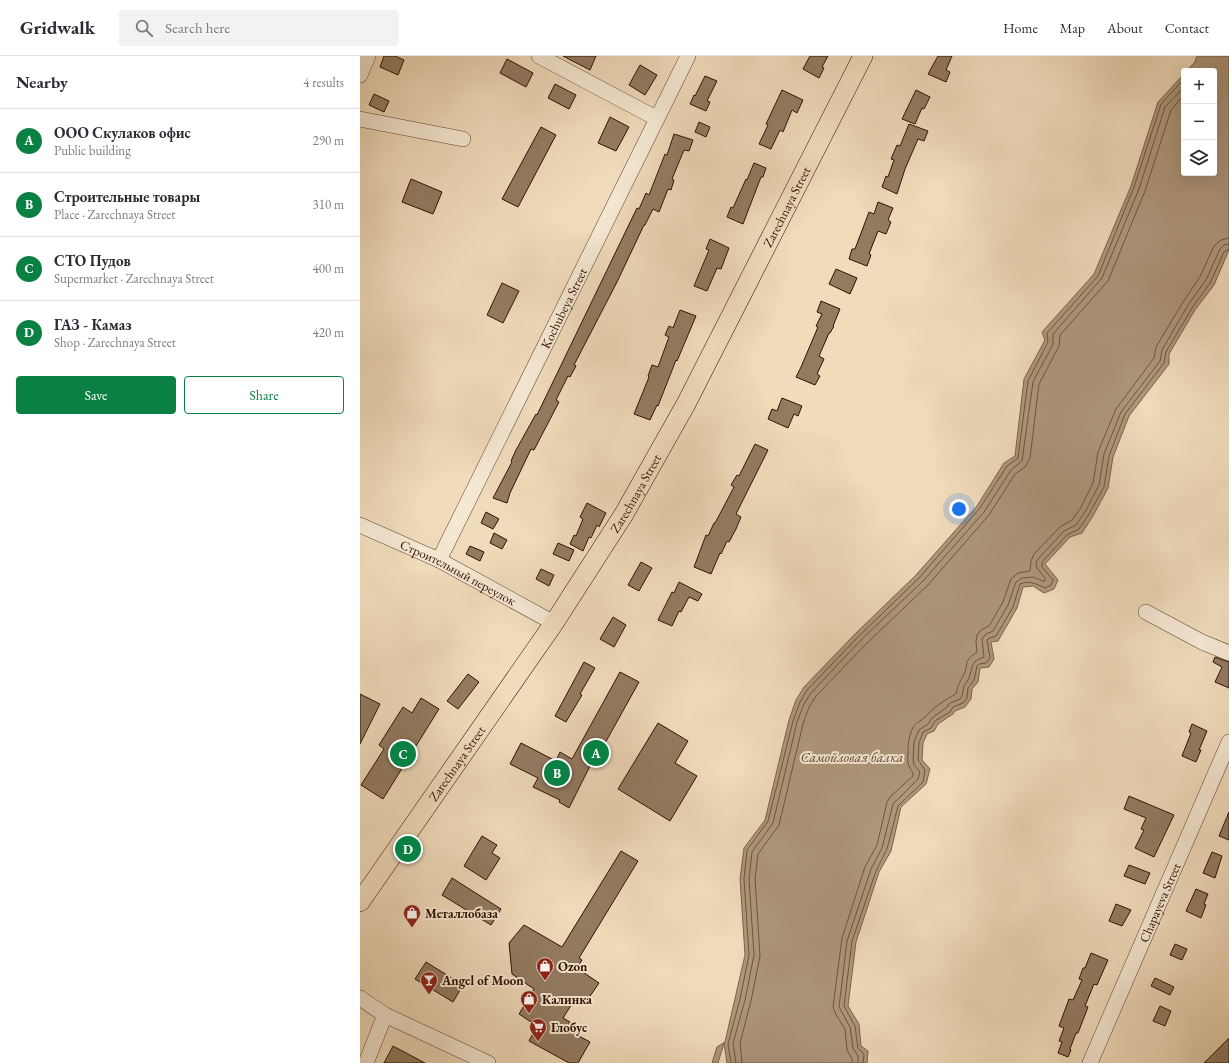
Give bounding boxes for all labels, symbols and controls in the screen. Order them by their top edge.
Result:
search box [119,10,399,46]
text: Gridwalk [20,15,95,40]
icon: search [133,17,155,39]
text: Search here [165,18,230,37]
text: Home [1003,19,1038,37]
text: Map [1060,19,1085,37]
text: About [1107,19,1143,37]
text: Contact [1165,19,1209,37]
map controls [1181,68,1217,176]
button: + [1181,68,1217,104]
text: Nearby [16,71,68,93]
text: 4 results [303,74,344,91]
button: − [1181,104,1217,140]
text: ООО Скулаков офис [54,123,191,142]
text: A [24,132,34,149]
text: 290 m [313,132,344,149]
button: layers [1181,140,1217,176]
text: Public building [54,142,131,159]
street label: Zarechnaya Street [759,164,814,250]
text: Строительные товары [54,187,200,206]
text: B [25,196,33,213]
text: 310 m [313,196,344,213]
text: Place · Zarechnaya Street [54,206,175,223]
text: СТО Пудов [54,251,131,270]
text: C [24,260,34,277]
text: 400 m [313,260,344,277]
street label: Kochubeya Street [536,265,591,351]
text: Supermarket · Zarechnaya Street [54,270,214,287]
text: ГАЗ - Камаз [54,315,132,334]
text: D [24,324,34,341]
text: 420 m [313,324,344,341]
text: Shop · Zarechnaya Street [54,334,176,351]
button: Save [16,376,176,414]
button: Share [184,376,344,414]
street label: Zarechnaya Street [606,451,665,536]
your location [949,499,969,519]
street label: Строительный переулок [398,535,520,610]
street label: Zarechnaya Street [424,722,489,804]
pin: A [583,738,609,768]
pin: C [390,739,416,769]
water label: Самойловая балка [801,748,904,766]
pin: B [544,758,570,788]
pin: D [395,834,421,864]
street label: Chapayeva Street [1135,860,1184,945]
shop icon: Металлобаза [402,903,422,928]
place label: Металлобаза [425,905,498,922]
shop icon: Ozon [535,956,555,981]
place label: Ozon [558,958,588,975]
bar icon: Angel of Moon [419,970,439,995]
place label: Angel of Moon [441,972,524,989]
shop icon: Калинка [519,989,539,1014]
place label: Калинка [542,991,592,1008]
supermarket icon: Глобус [528,1017,548,1042]
place label: Глобус [551,1019,588,1036]

